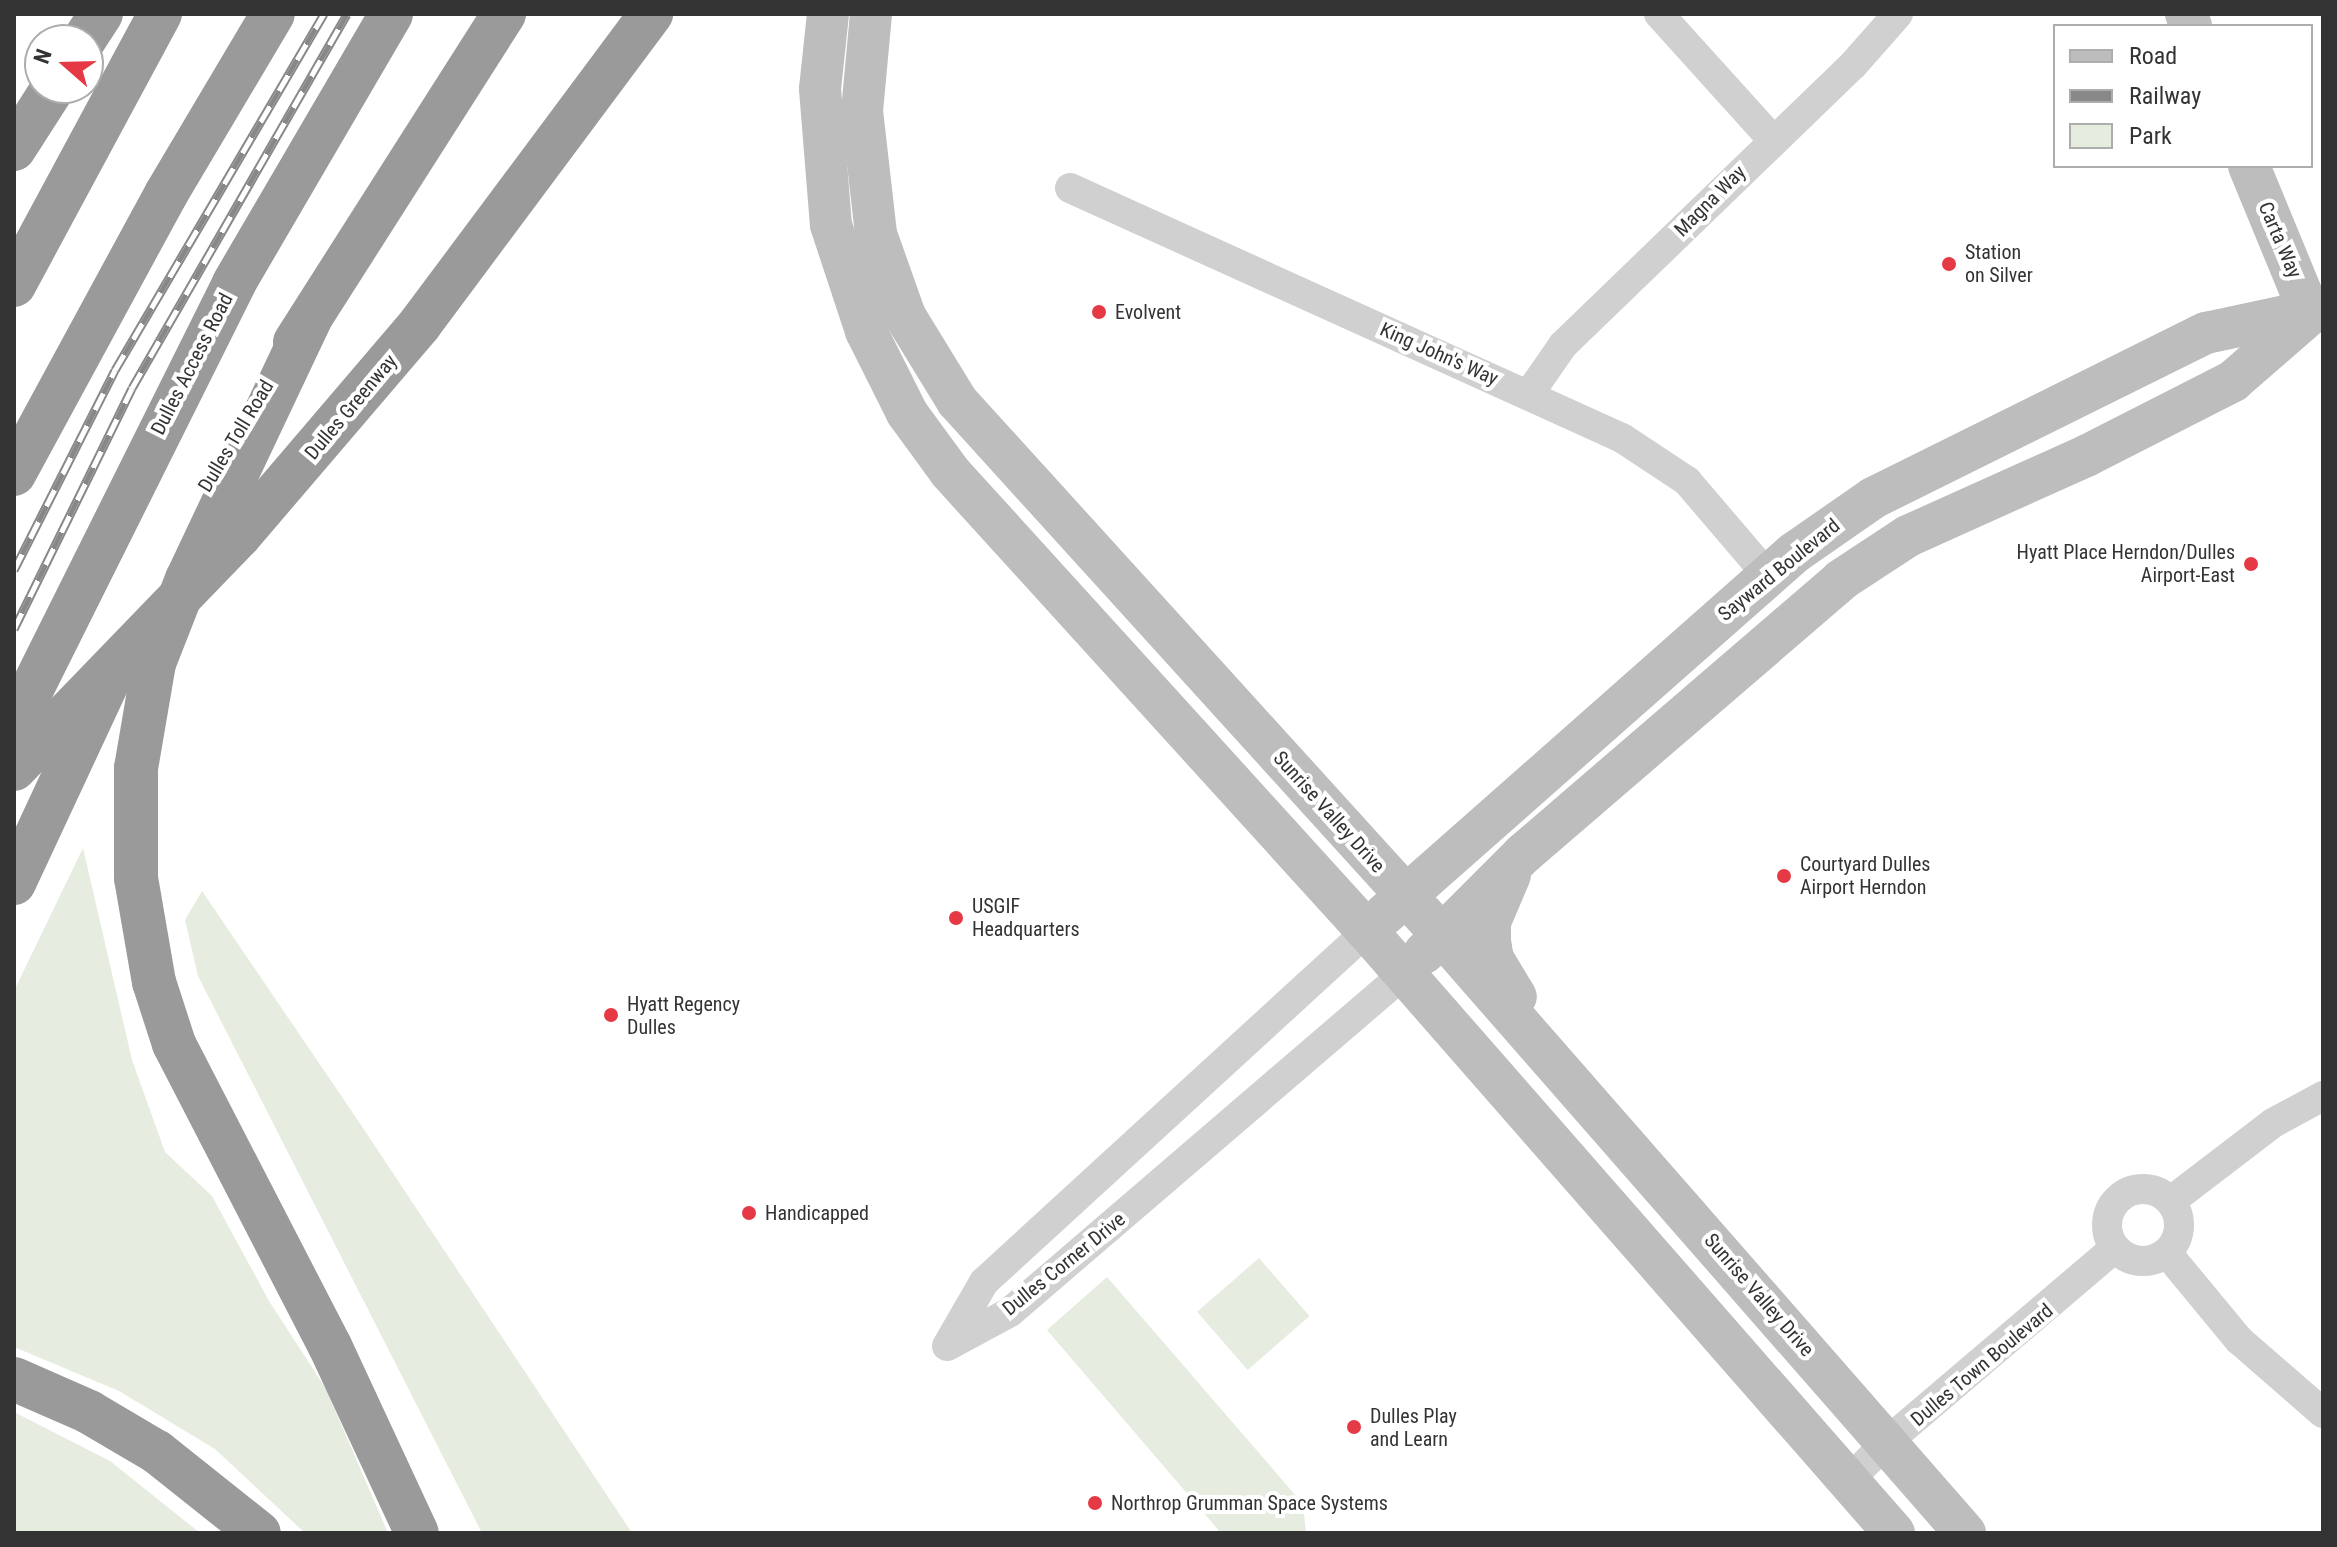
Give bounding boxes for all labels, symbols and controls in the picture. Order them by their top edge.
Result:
north arrow [24,24,104,104]
legend [2053,24,2313,168]
text: Road [2129,42,2177,70]
text: N [29,46,57,67]
text: Railway [2129,82,2201,110]
text: Park [2129,122,2172,150]
street label: Magna Way [1669,160,1751,242]
street label: Carta Way [2253,198,2307,282]
place label: Station on Silver [1965,240,2033,287]
marker: Station on Silver [1940,255,1958,273]
street label: Dulles Access Road [146,289,238,439]
place label: Evolvent [1115,300,1181,324]
marker: Evolvent [1090,303,1108,321]
street label: King John's Way [1376,317,1502,391]
street label: Dulles Greenway [300,349,402,465]
street label: Dulles Toll Road [193,375,279,497]
street label: Sayward Boulevard [1713,514,1845,626]
place label: Hyatt Place Herndon/Dulles Airport-East [2017,540,2235,587]
marker: Hyatt Place Herndon/Dulles Airport-East [2242,555,2260,573]
street label: Sunrise Valley Drive [1268,746,1390,878]
place label: Courtyard Dulles Airport Herndon [1800,852,1930,899]
marker: Courtyard Dulles Airport Herndon [1775,867,1793,885]
place label: USGIF Headquarters [972,894,1080,941]
marker: USGIF Headquarters [947,909,965,927]
place label: Hyatt Regency Dulles [627,992,740,1039]
marker: Hyatt Regency Dulles [602,1006,620,1024]
place label: Handicapped [765,1201,869,1225]
marker: Handicapped [740,1204,758,1222]
street label: Dulles Corner Drive [998,1207,1130,1321]
street label: Sunrise Valley Drive [1699,1229,1819,1361]
street label: Dulles Town Boulevard [1906,1298,2058,1432]
place label: Dulles Play and Learn [1370,1404,1457,1451]
marker: Dulles Play and Learn [1345,1418,1363,1436]
place label: Northrop Grumman Space Systems [1111,1491,1388,1515]
marker: Northrop Grumman Space Systems [1086,1494,1104,1512]

